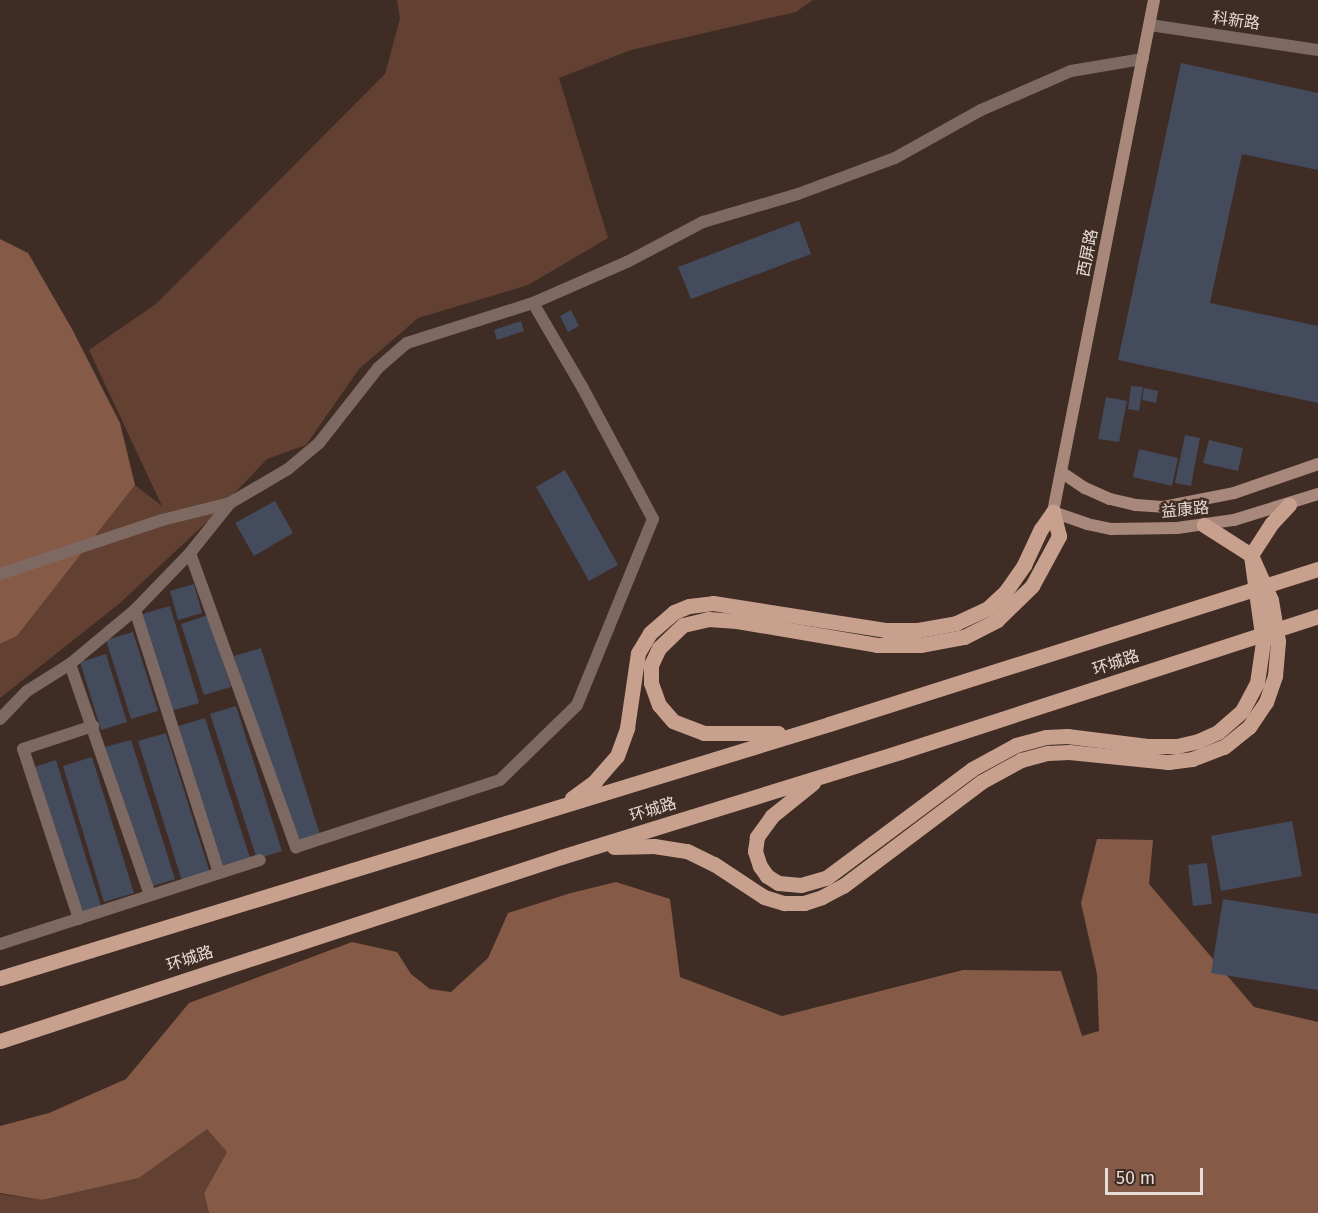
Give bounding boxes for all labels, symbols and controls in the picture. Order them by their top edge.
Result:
street label: 科新路 [1211,8,1261,34]
street label: 西屏路 [1074,228,1102,278]
street label: 益康路 [1160,498,1210,522]
street label: 环城路 [1090,646,1142,680]
street label: 环城路 [627,794,679,826]
street label: 环城路 [164,942,216,976]
scale bar [1108,1156,1206,1194]
text: 50 m [1116,1167,1155,1189]

